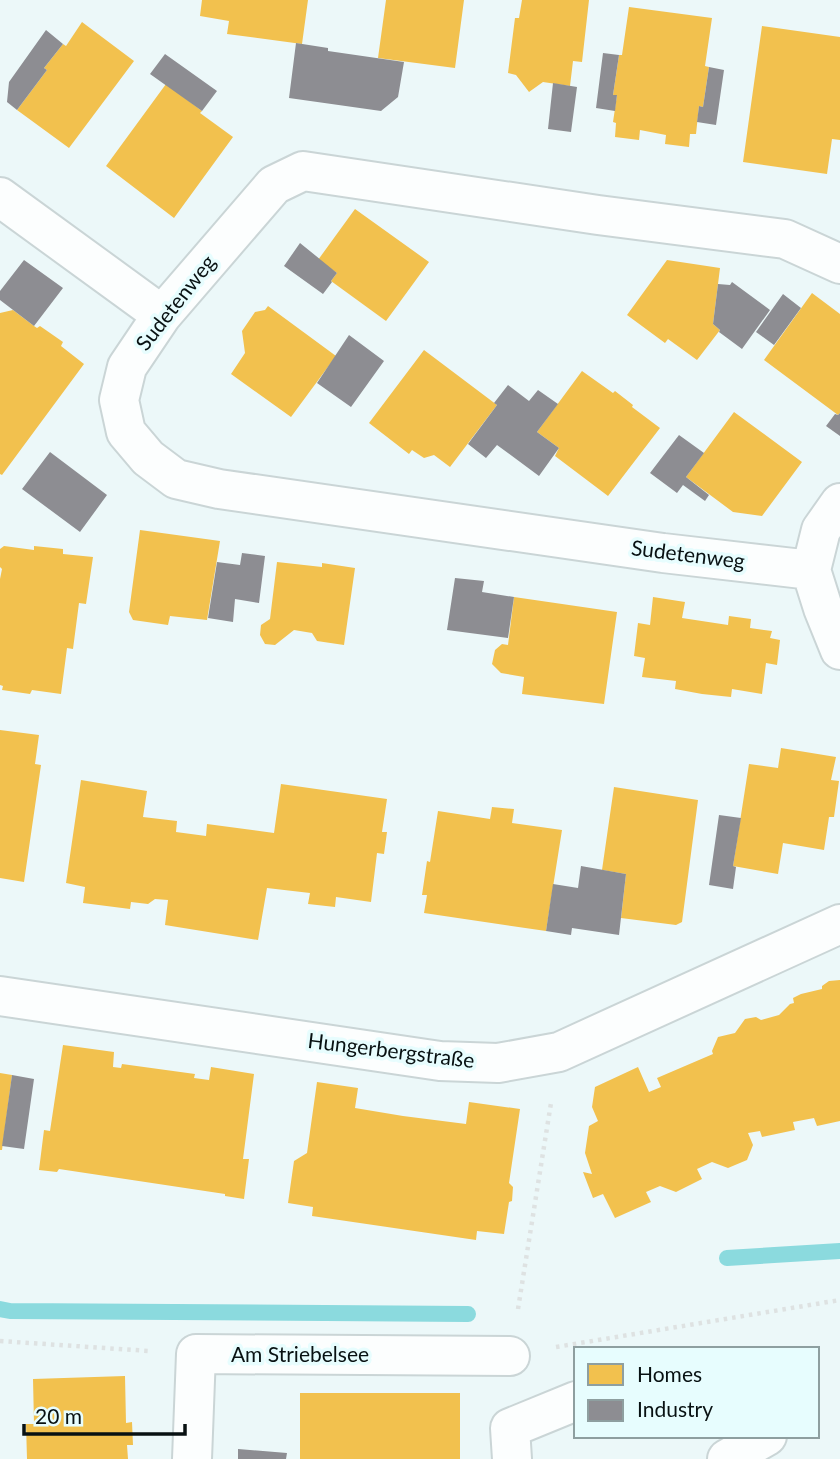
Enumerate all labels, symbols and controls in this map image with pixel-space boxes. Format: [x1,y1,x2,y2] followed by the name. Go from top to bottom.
[130,249,220,355] street label: Sudetenweg
[630,534,746,573] street label: Sudetenweg
[306,1027,476,1072] street label: Hungerbergstraße
[231,1341,369,1366] street label: Am Striebelsee
[574,1347,819,1438] legend
[637,1361,702,1386] text: Homes
[24,1392,186,1436] scale bar
[637,1396,713,1421] text: Industry
[35,1403,82,1428] text: 20 m

